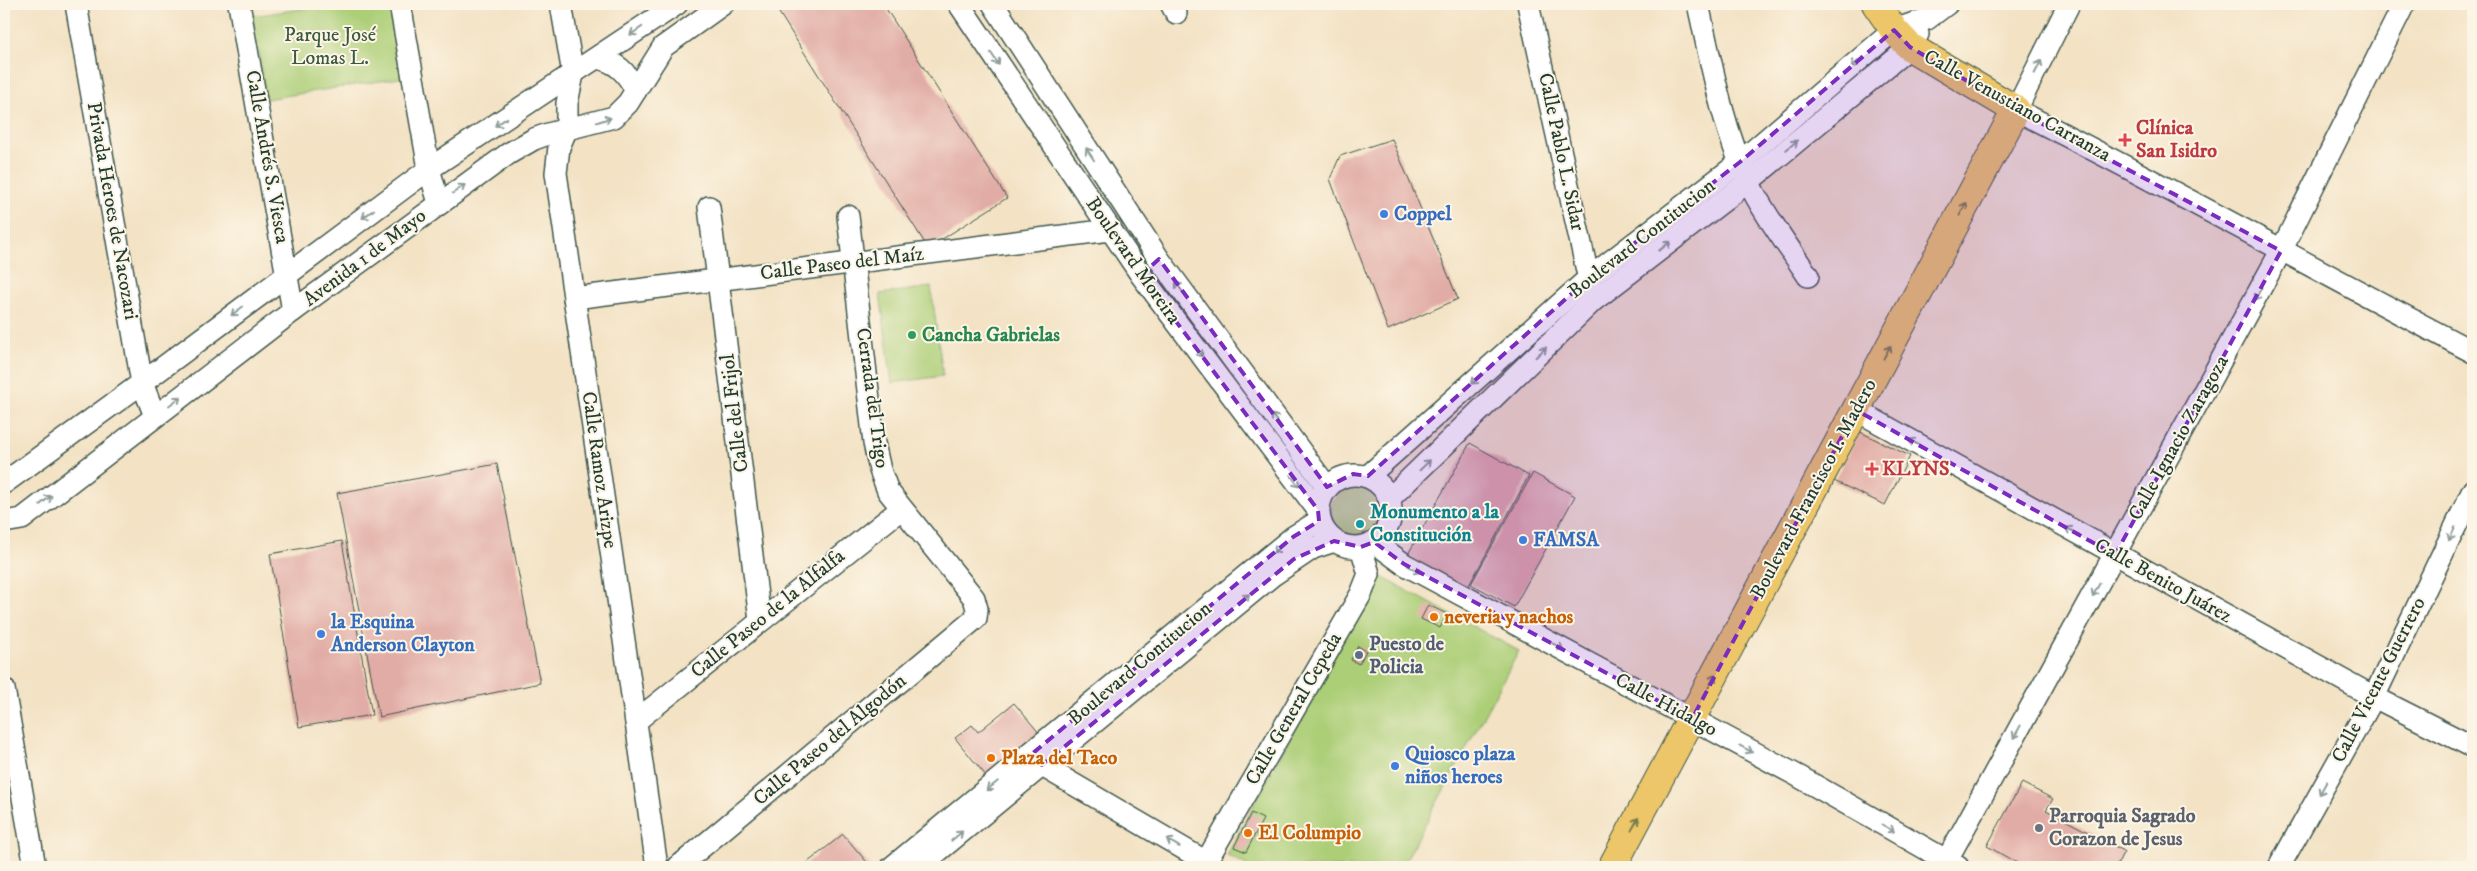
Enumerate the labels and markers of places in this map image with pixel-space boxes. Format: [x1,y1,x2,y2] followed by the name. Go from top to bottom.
[2136,116,2217,164] place label: Clínica San Isidro
[2118,133,2132,147] marker: Clínica San Isidro
[1394,202,1452,227] place label: Coppel
[1378,208,1390,220] marker: Coppel
[922,323,1060,348] place label: Cancha Gabrielas
[906,329,918,341] marker: Cancha Gabrielas
[1882,457,1950,482] place label: KLYNS
[1866,463,1878,475] marker: KLYNS
[1370,500,1500,548] place label: Monumento a la Constitución
[1354,518,1366,530] marker: Monumento a la Constitución
[1533,528,1600,553] place label: FAMSA
[1517,534,1529,546] marker: FAMSA
[1444,605,1574,630] place label: neveria y nachos
[330,610,475,658] place label: la Esquina Anderson Clayton
[1428,611,1440,623] marker: neveria y nachos
[315,628,327,640] marker: la Esquina Anderson Clayton
[1369,632,1445,680] place label: Puesto de Policia
[1353,649,1365,661] marker: Puesto de Policia
[1405,742,1516,790] place label: Quiosco plaza niños heroes
[1001,746,1118,771] place label: Plaza del Taco
[985,752,997,764] marker: Plaza del Taco
[1389,760,1401,772] marker: Quiosco plaza niños heroes
[2049,804,2196,852] place label: Parroquia Sagrado Corazon de Jesus
[1258,821,1361,846] place label: El Columpio
[2033,822,2045,834] marker: Parroquia Sagrado Corazon de Jesus
[1242,827,1254,839] marker: El Columpio

